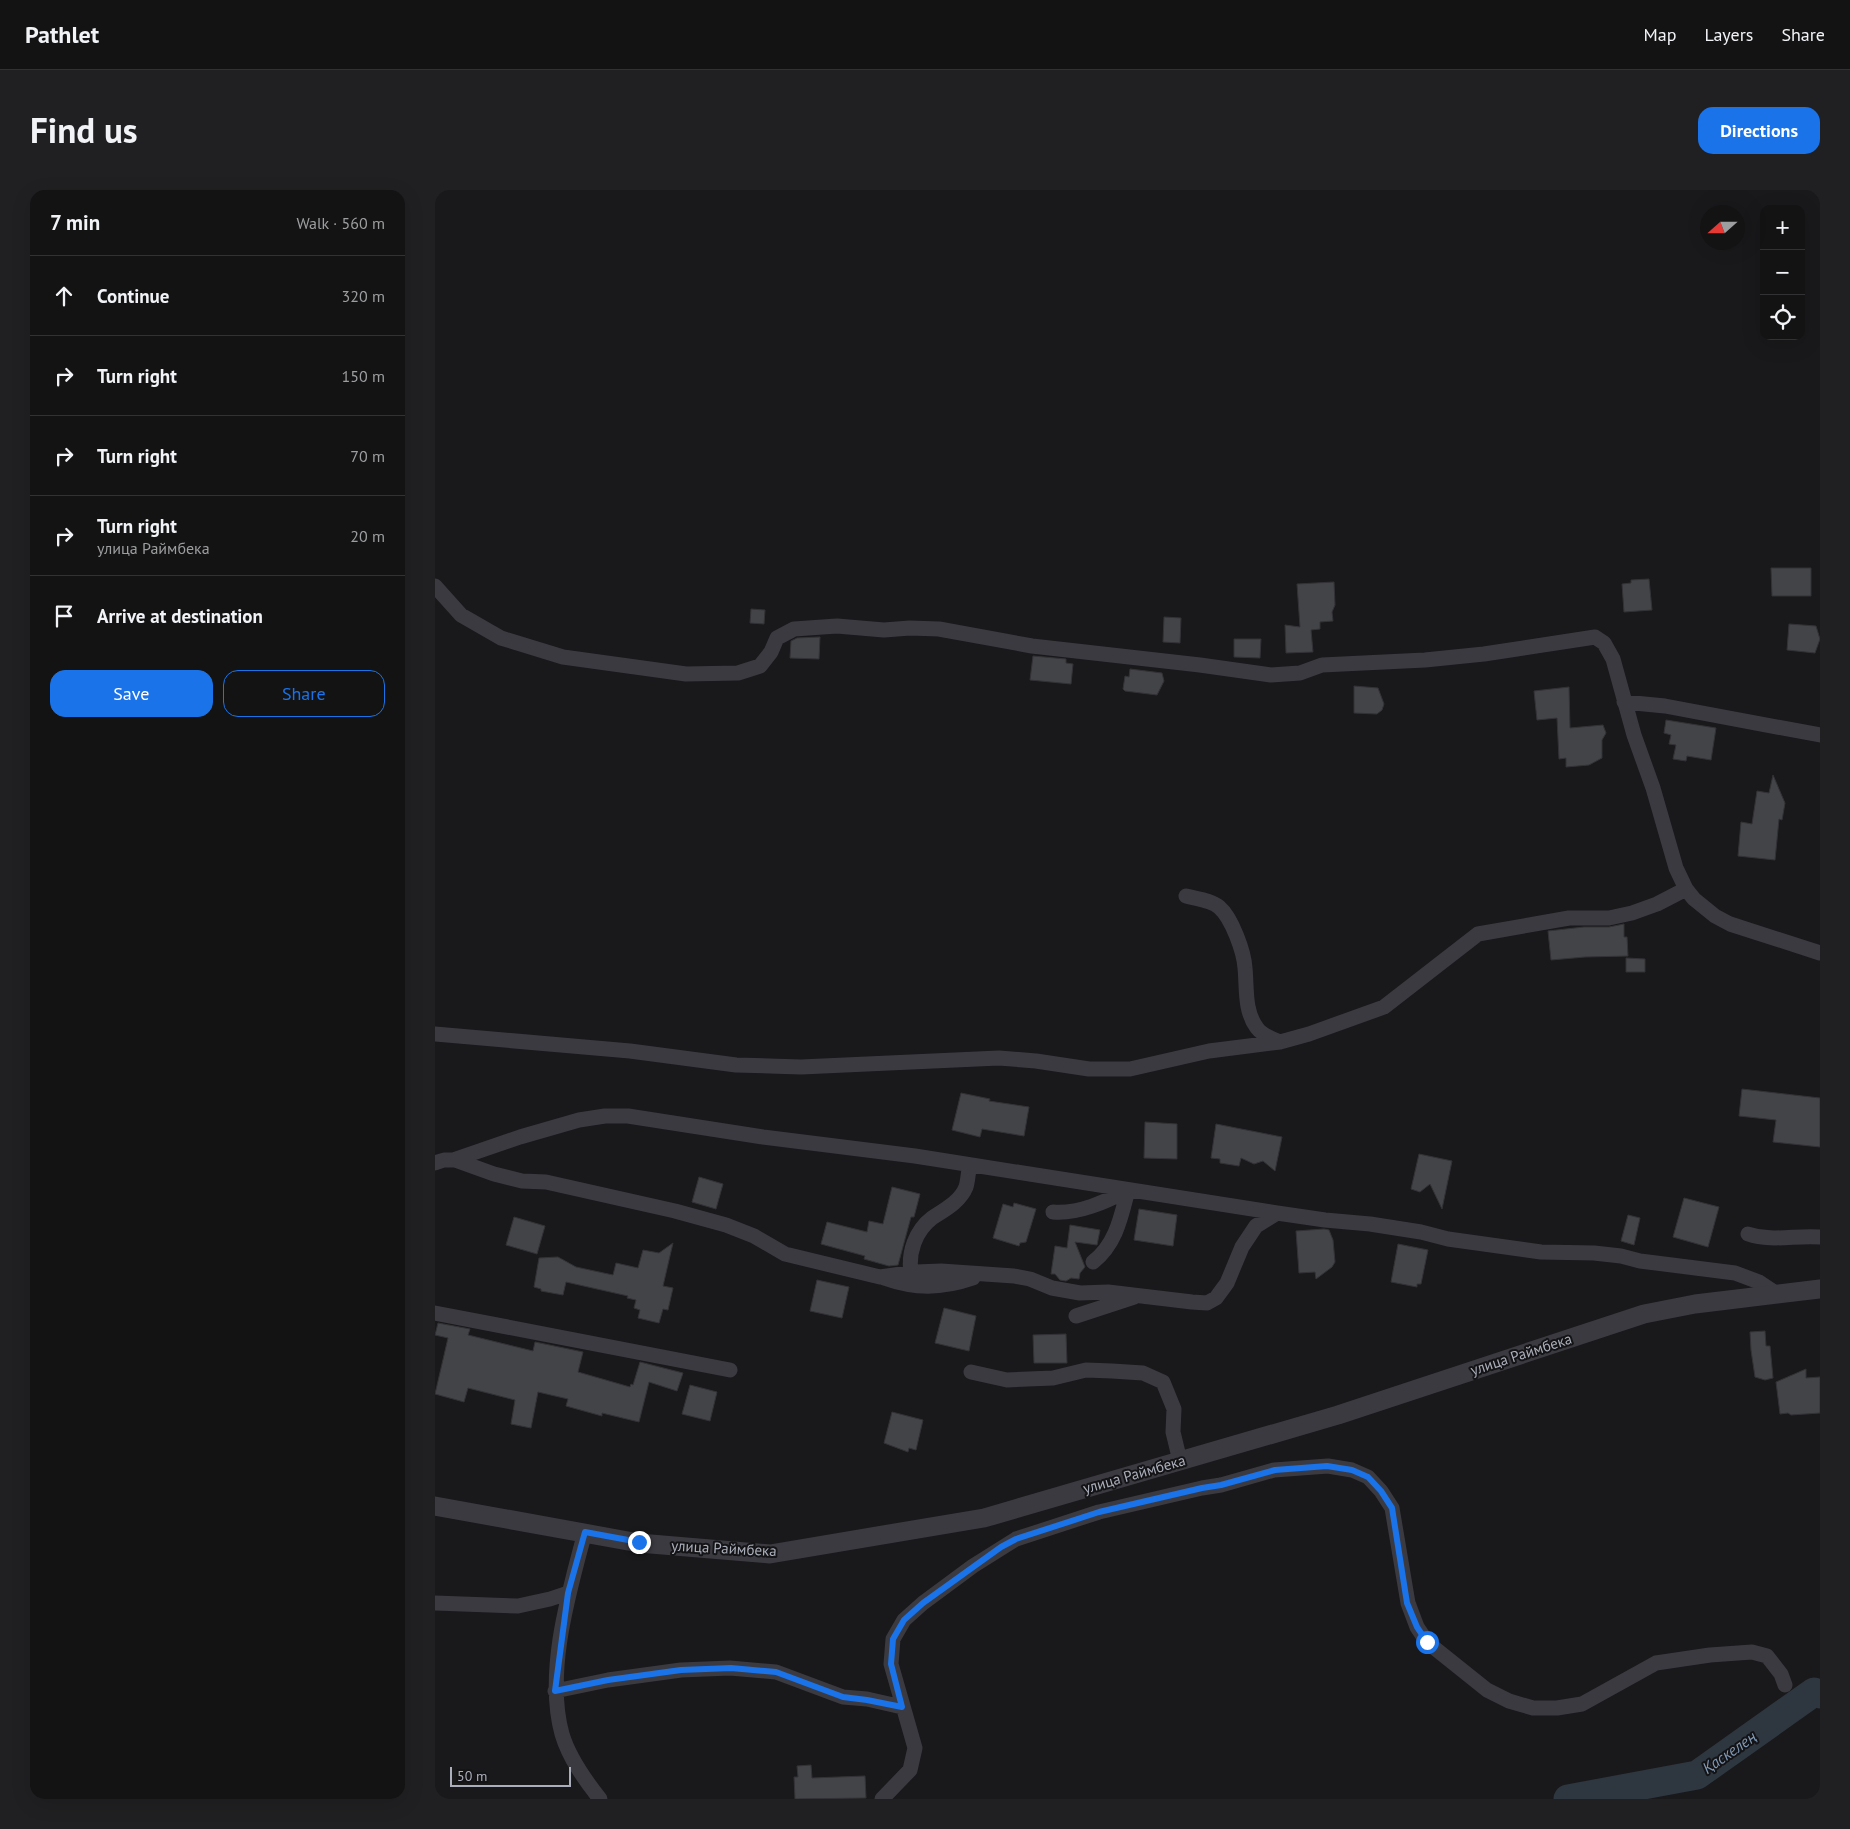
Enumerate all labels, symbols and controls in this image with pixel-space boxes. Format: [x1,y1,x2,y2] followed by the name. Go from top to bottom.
[25,19,99,50] text: Pathlet
[1644,23,1676,46] text: Map
[1704,23,1753,46] text: Layers
[1781,23,1825,46] text: Share
[30,107,138,153] text: Find us
[1698,107,1820,154] button: Directions
[1700,205,1745,250] north arrow
[1760,205,1805,340] map controls
[1760,205,1805,250] button: +
[50,209,100,236] text: 7 min
[296,213,385,233] text: Walk · 560 m
[1760,250,1805,295] button: −
[50,282,78,310] icon: ahead
[97,284,169,308] text: Continue
[342,286,385,306] text: 320 m
[1760,295,1805,340] button: locate
[50,362,78,390] icon: right
[97,364,177,388] text: Turn right
[342,366,385,386] text: 150 m
[50,442,78,470] icon: right
[97,444,177,468] text: Turn right
[350,446,385,466] text: 70 m
[97,514,177,538] text: Turn right
[50,522,78,550] icon: right
[350,526,385,546] text: 20 m
[97,538,210,558] text: улица Раймбека
[50,602,78,630] icon: arrive
[97,604,263,628] text: Arrive at destination
[50,670,213,717] button: Save
[223,670,385,717] button: Share
[1468,1329,1574,1379] street label: улица Раймбека
[1081,1450,1187,1498] street label: улица Раймбека
[628,1531,651,1554] route end
[671,1536,777,1560] street label: улица Раймбека
[1416,1631,1439,1654] route start
[1698,1726,1760,1778] water label: Қаскелең
[450,1764,571,1787] scale bar
[457,1767,487,1785] text: 50 m

